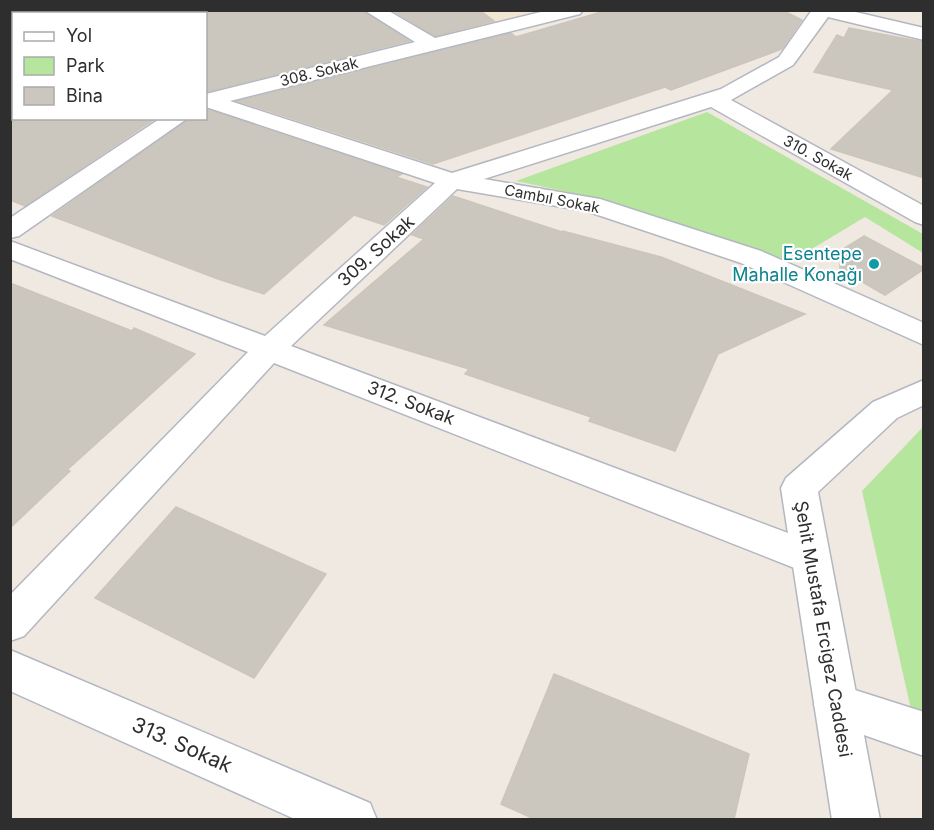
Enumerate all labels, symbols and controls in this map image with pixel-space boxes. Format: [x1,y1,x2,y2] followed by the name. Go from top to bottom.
[12,12,207,120] legend
[66,25,92,46] text: Yol
[278,52,361,90] street label: 308. Sokak
[66,55,105,76] text: Park
[66,85,103,106] text: Bina
[780,131,857,185] street label: 310. Sokak
[503,180,602,217] street label: Cambıl Sokak
[333,211,418,290] street label: 309. Sokak
[732,243,862,285] place label: Esentepe Mahalle Konağı
[867,257,881,271] marker: Esentepe Mahalle Konağı
[365,376,458,429] street label: 312. Sokak
[791,499,856,759] street label: Şehit Mustafa Ercigez Caddesi
[128,711,237,778] street label: 313. Sokak

